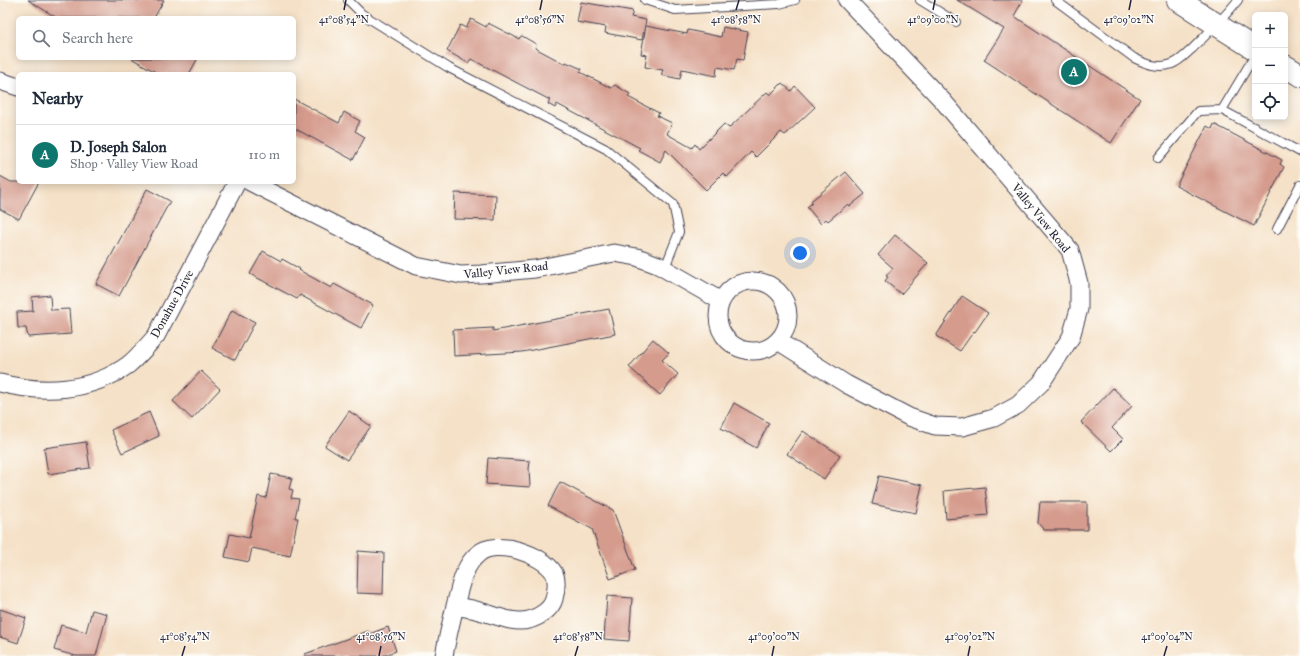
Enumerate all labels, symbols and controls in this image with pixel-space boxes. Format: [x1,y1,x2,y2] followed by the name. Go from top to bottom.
[1252,12,1288,120] map controls
[1252,12,1288,48] button: +
[319,14,369,26] text: 41°08'54"N
[515,14,565,26] text: 41°08'56"N
[711,14,761,26] text: 41°08'58"N
[907,14,959,26] text: 41°09'00"N
[1104,14,1155,26] text: 41°09'02"N
[16,16,296,60] search box
[30,27,52,49] icon: search
[62,29,133,47] text: Search here
[1252,48,1288,84] button: −
[1061,57,1087,87] pin: A
[1252,84,1288,120] button: locate
[32,88,83,109] text: Nearby
[70,138,167,156] text: D. Joseph Salon
[41,147,49,163] text: A
[248,147,280,163] text: 110 m
[70,156,198,172] text: Shop · Valley View Road
[1008,180,1073,255] street label: Valley View Road
[790,243,810,263] your location
[462,259,549,281] street label: Valley View Road
[148,268,196,340] street label: Donahue Drive
[160,631,210,643] text: 41°08'54"N
[356,631,406,643] text: 41°08'56"N
[553,631,603,643] text: 41°08'58"N
[748,631,800,643] text: 41°09'00"N
[945,631,996,643] text: 41°09'02"N
[1141,631,1193,643] text: 41°09'04"N

